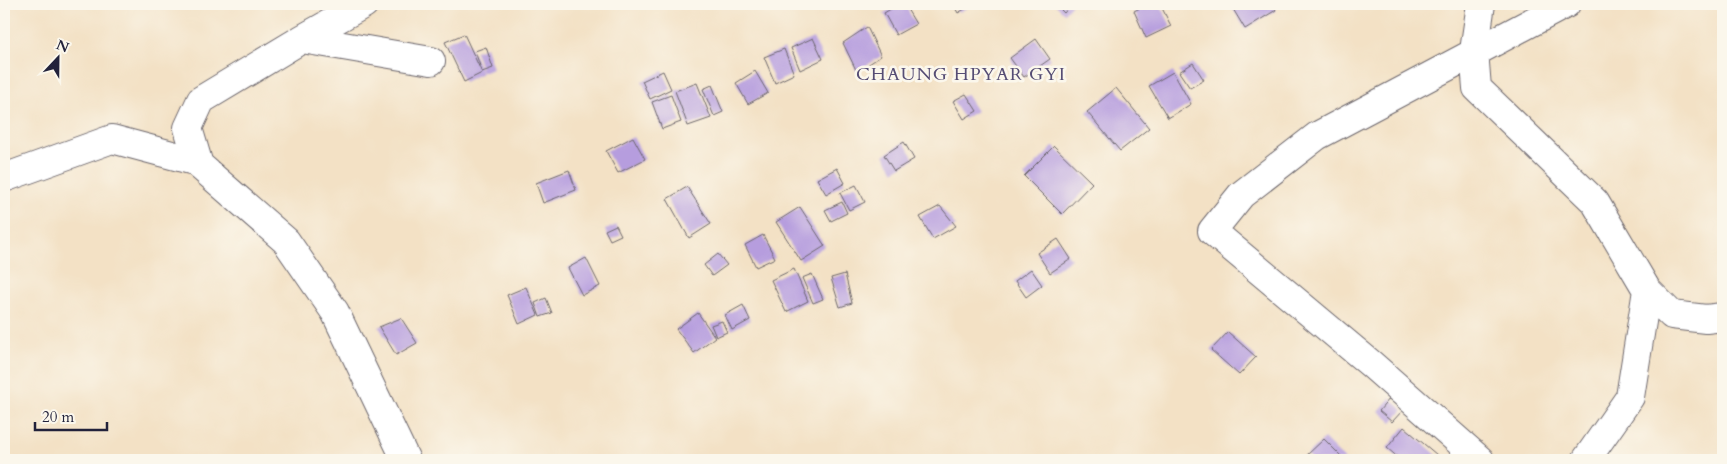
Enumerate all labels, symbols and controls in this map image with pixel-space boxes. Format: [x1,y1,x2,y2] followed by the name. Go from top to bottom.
[32,32,82,82] north arrow
[53,35,72,57] text: N
[856,62,1066,87] district label: CHAUNG HPYAR GYI
[35,399,108,431] scale bar
[42,407,74,427] text: 20 m

